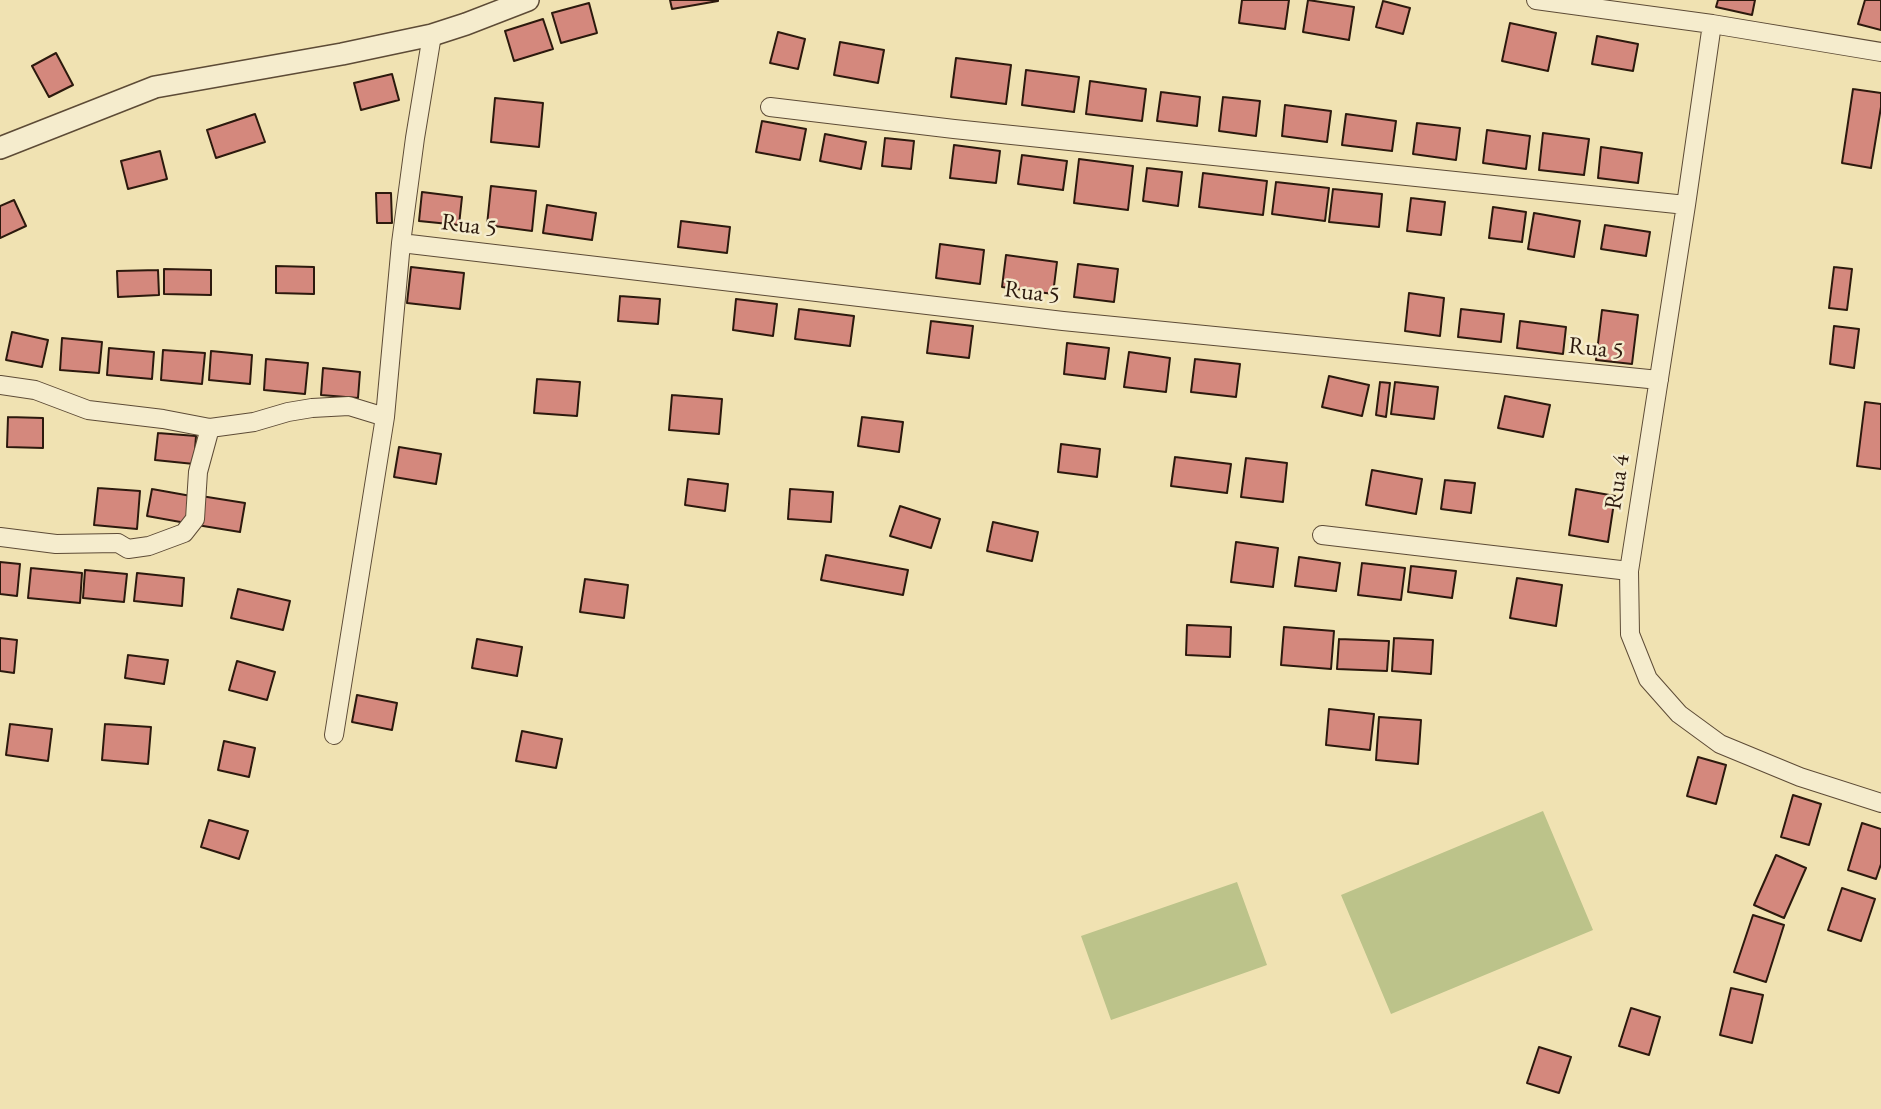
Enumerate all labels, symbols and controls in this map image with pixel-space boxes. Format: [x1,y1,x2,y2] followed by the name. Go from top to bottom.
[440,208,498,244] street label: Rua 5
[1003,275,1061,311] street label: Rua 5
[1567,332,1625,366] street label: Rua 5
[1599,452,1637,512] street label: Rua 4

